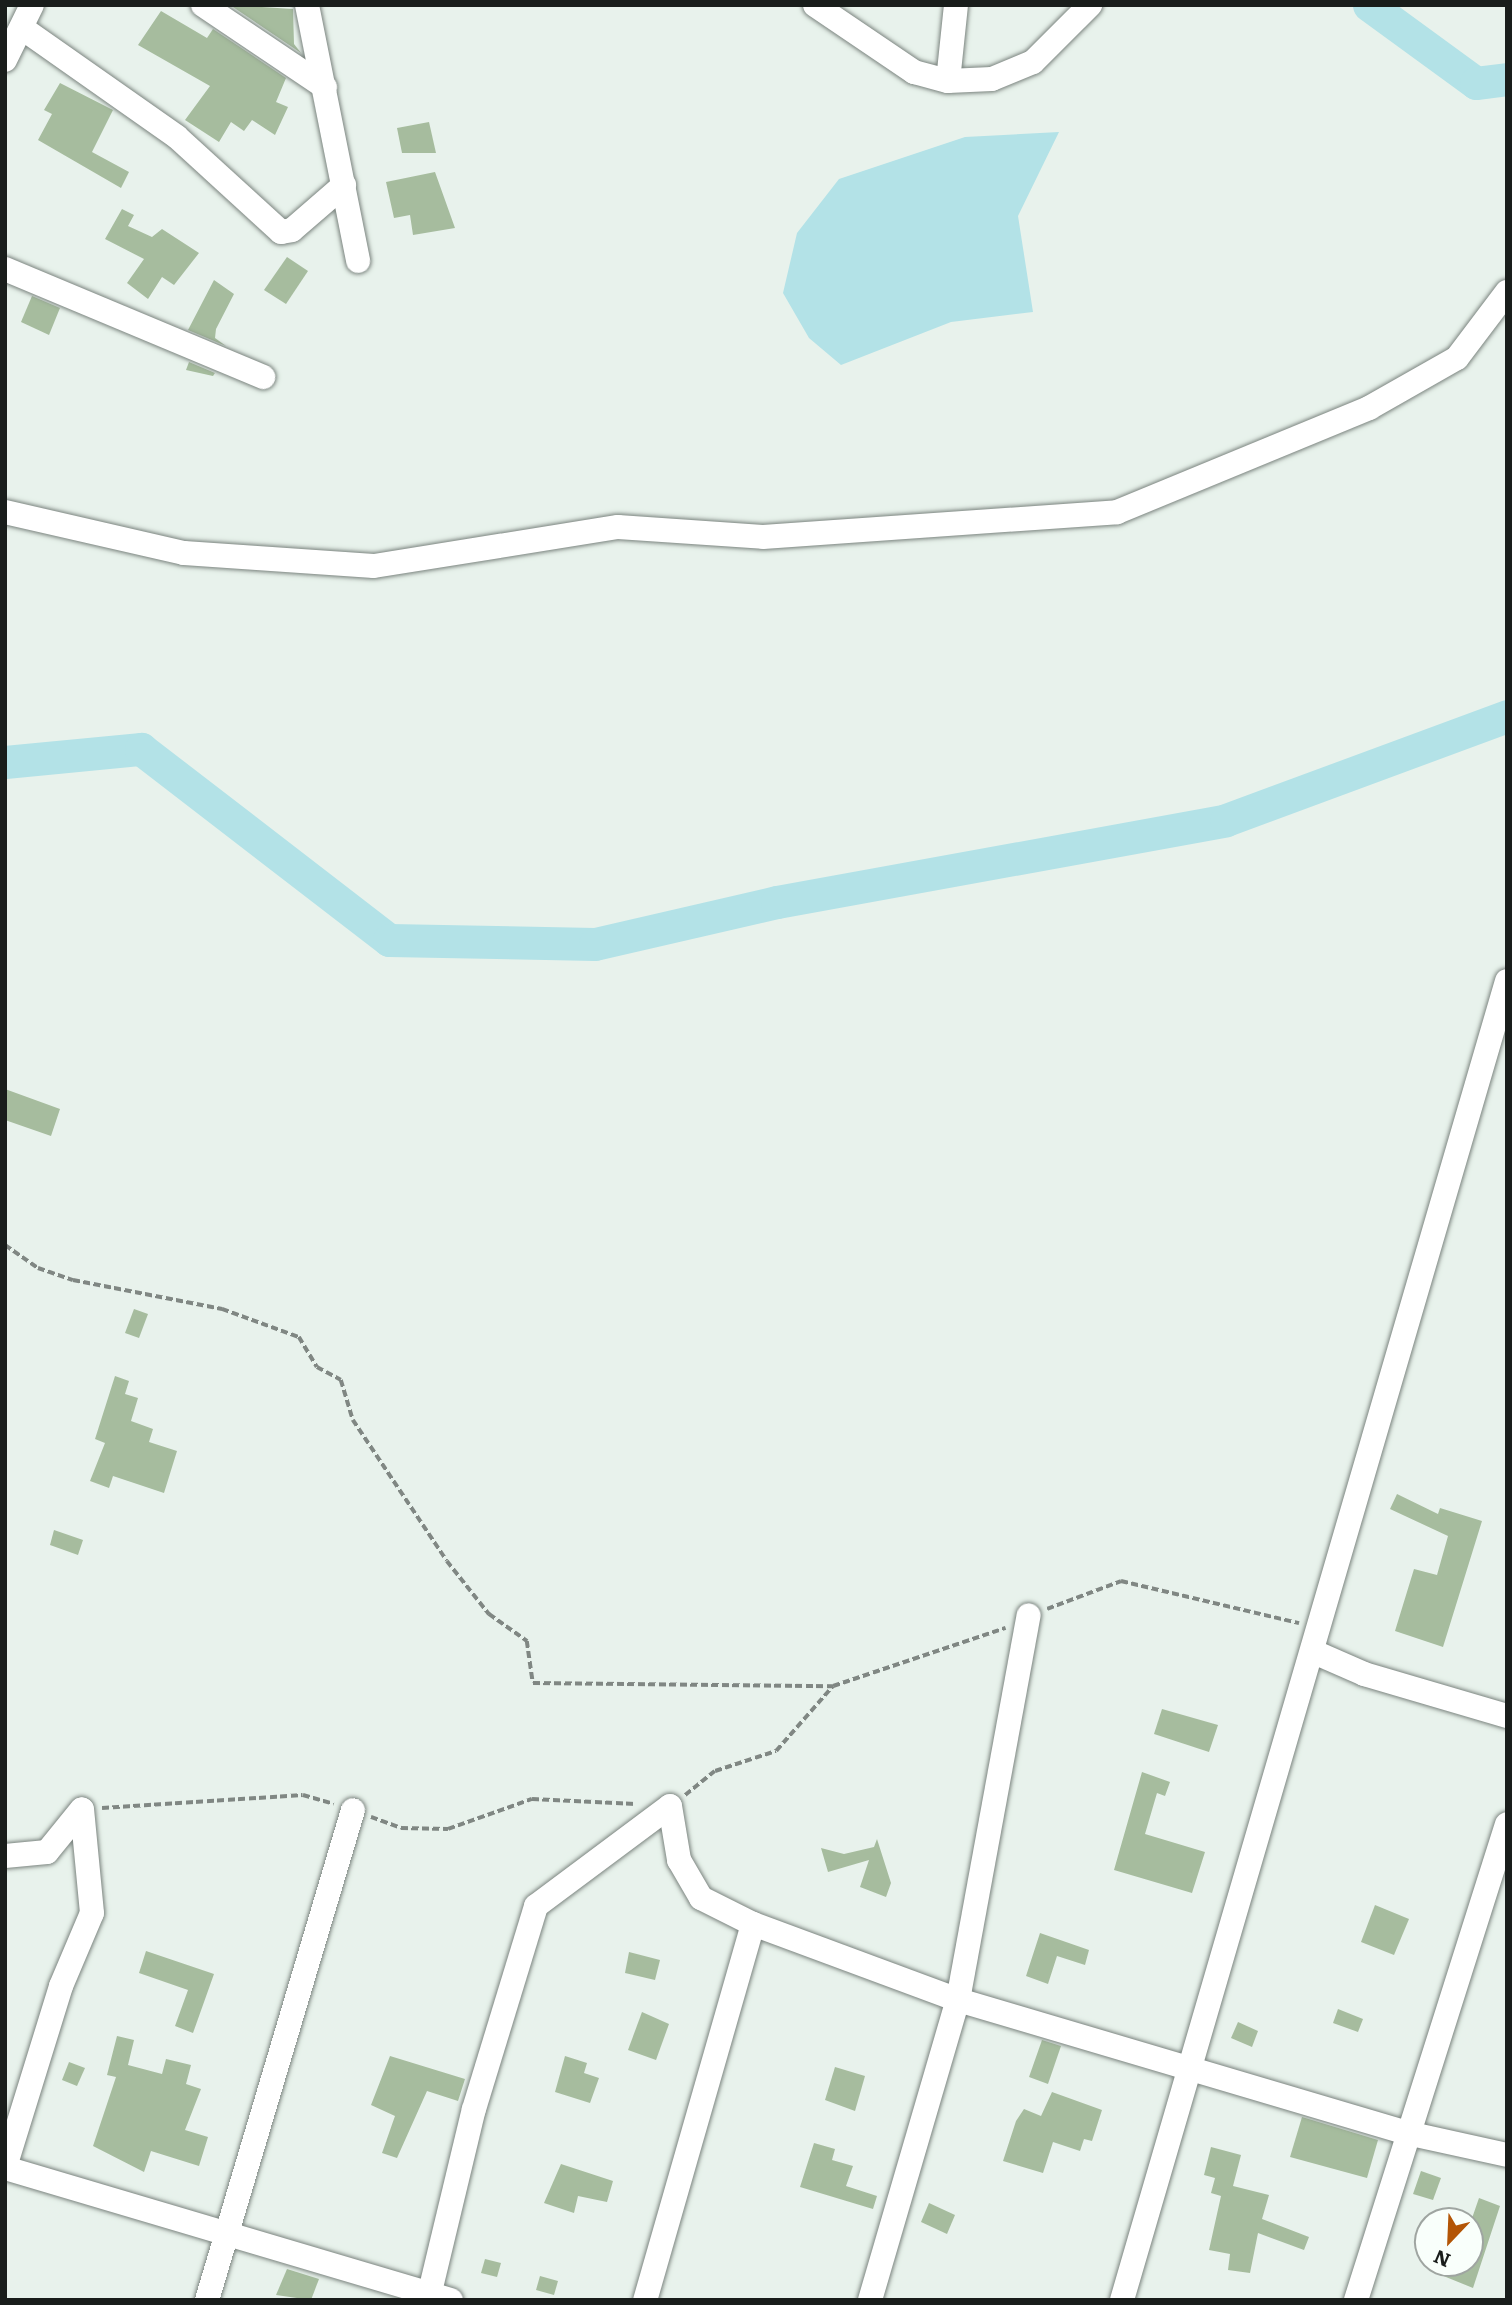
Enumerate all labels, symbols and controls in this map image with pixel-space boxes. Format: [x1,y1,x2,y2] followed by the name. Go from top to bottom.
[1414,2207,1484,2277] north arrow
[1429,2243,1454,2275] text: N

